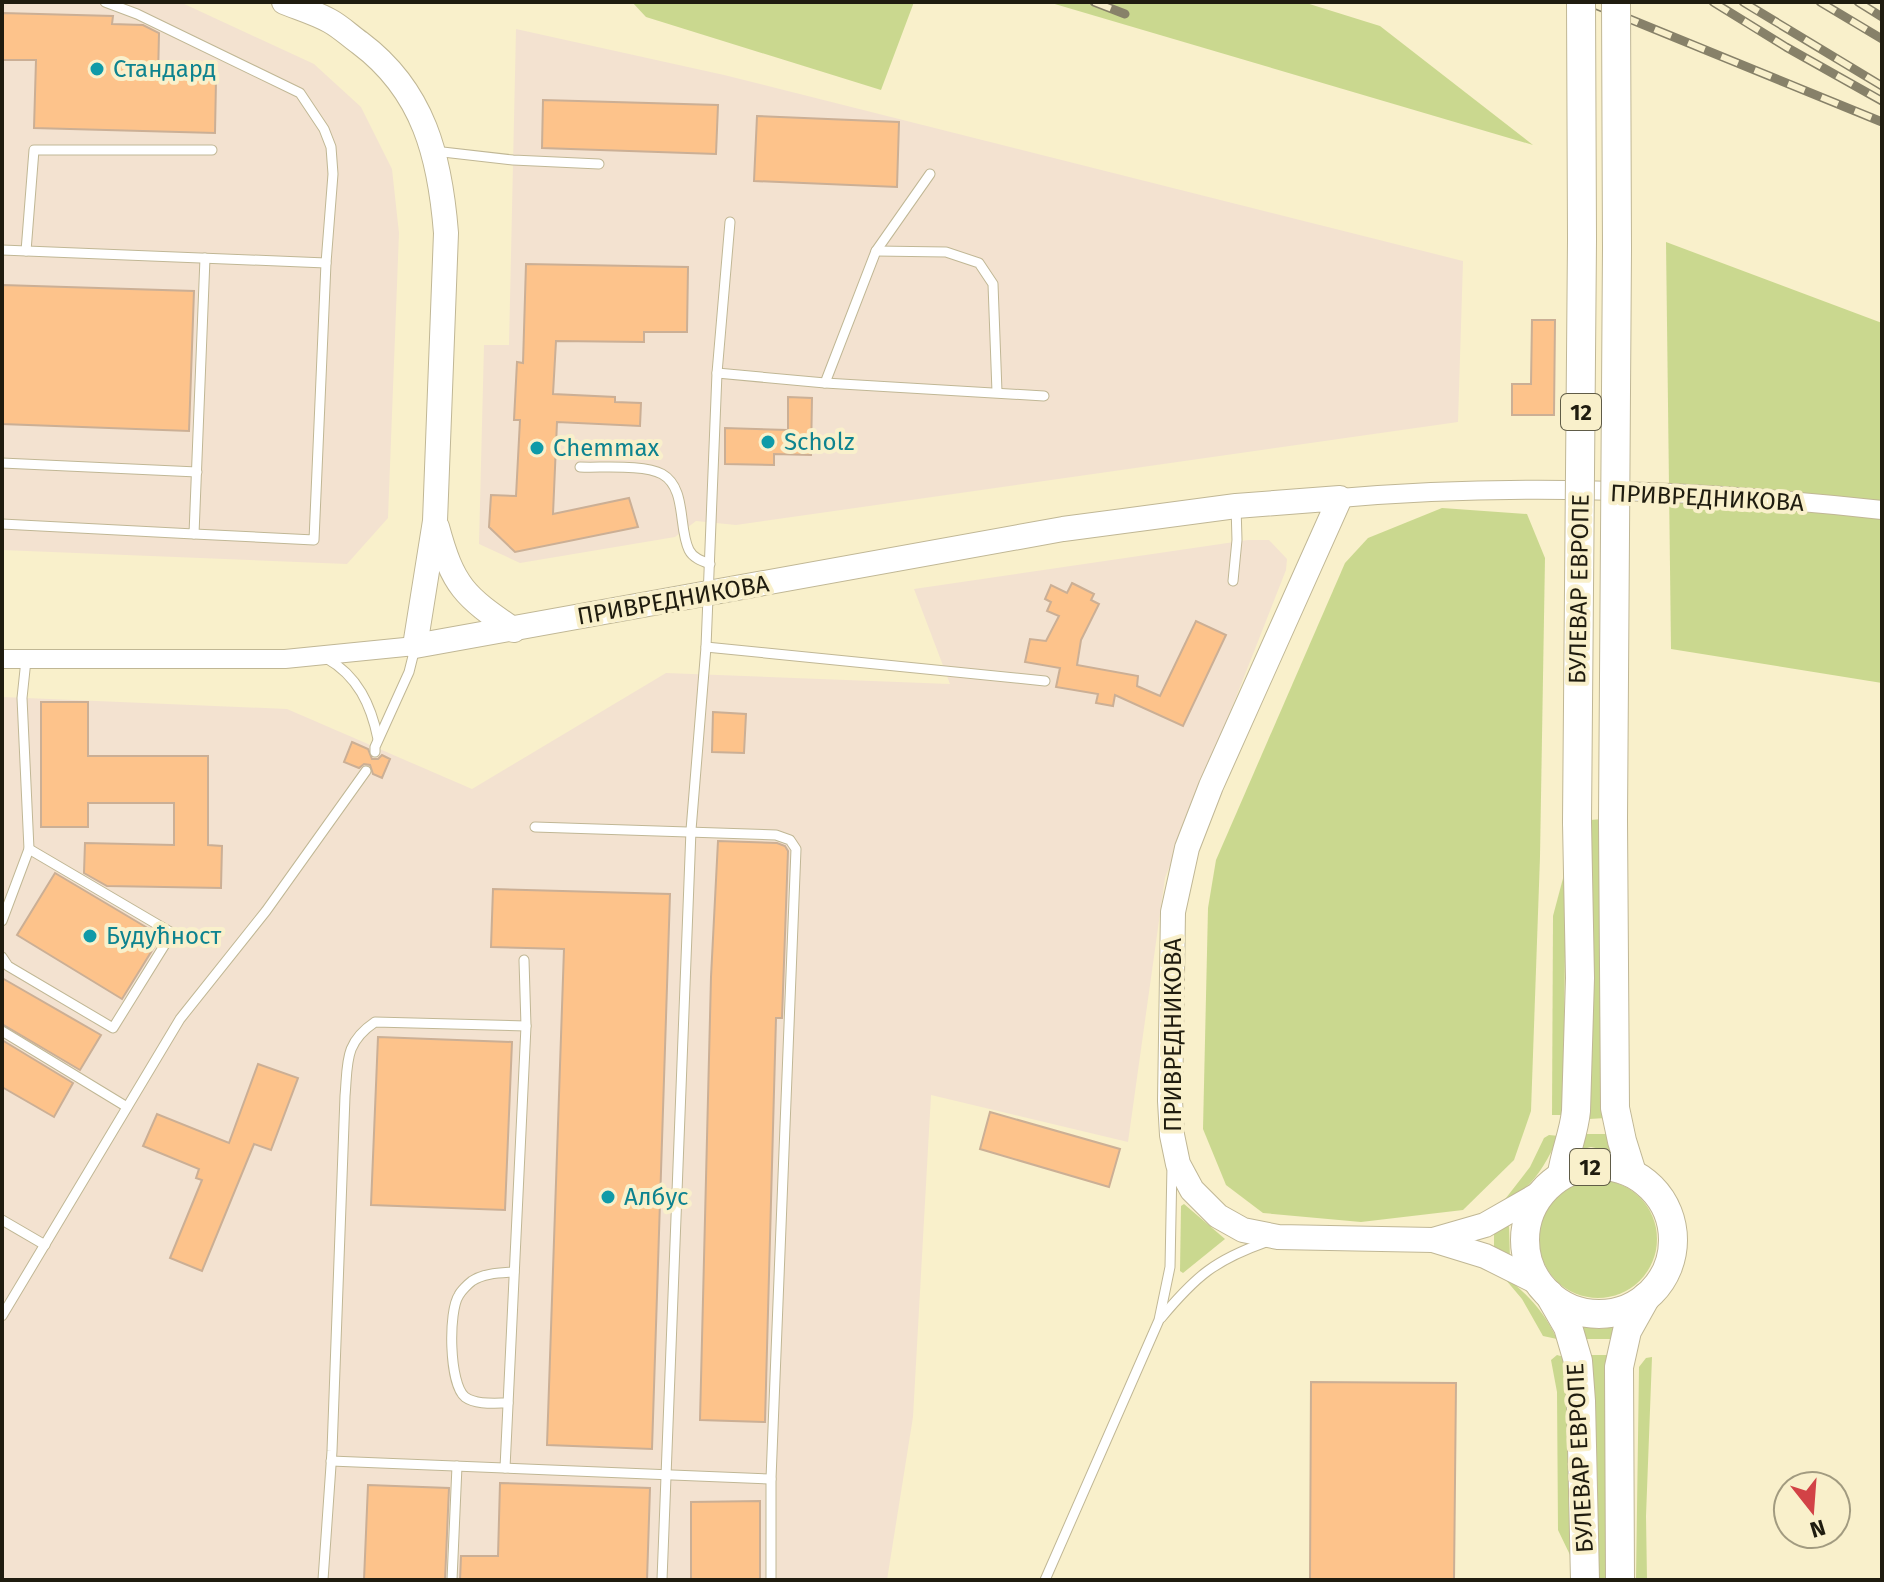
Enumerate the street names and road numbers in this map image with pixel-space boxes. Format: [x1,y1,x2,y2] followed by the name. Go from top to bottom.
[1561,394,1601,430] road number: 12
[1609,479,1805,517] street label: ПРИВРЕДНИКОВА
[1563,494,1595,684] street label: БУЛЕВАР ЕВРОПЕ
[575,569,771,631] street label: ПРИВРЕДНИКОВА
[1159,938,1187,1132] street label: ПРИВРЕДНИКОВА
[1570,1149,1610,1185] road number: 12
[1561,1362,1599,1554] street label: БУЛЕВАР ЕВРОПЕ

